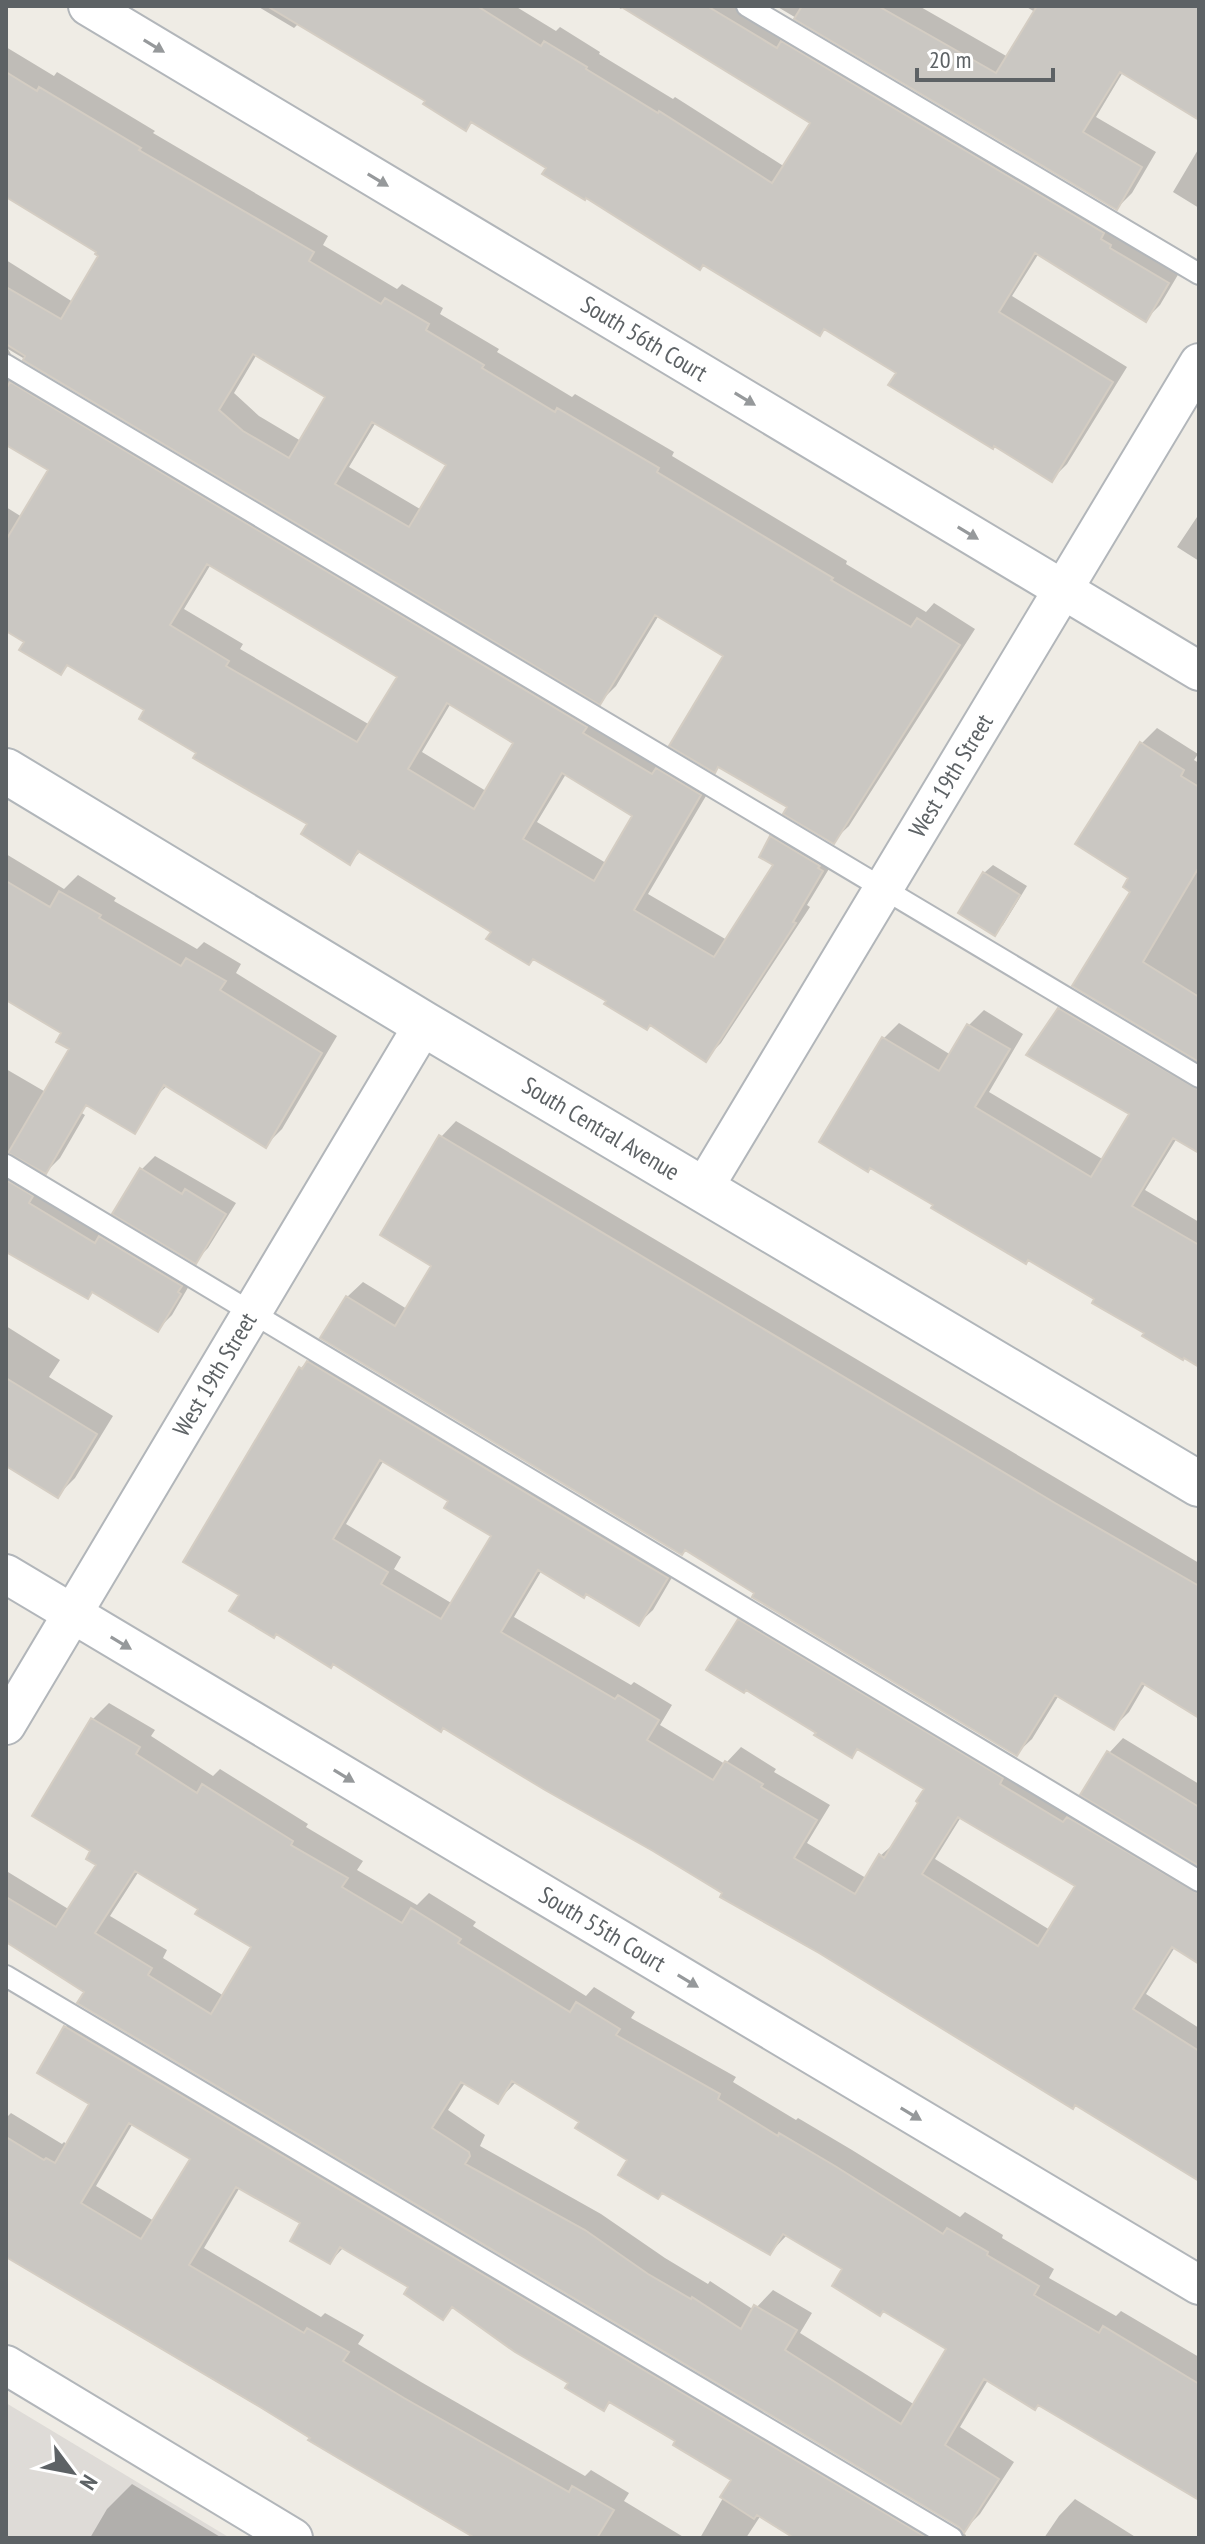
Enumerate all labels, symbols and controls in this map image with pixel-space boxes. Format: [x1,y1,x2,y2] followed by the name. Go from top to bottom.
[917,32,1053,82] scale bar
[143,39,165,53] one-way arrow
[929,44,971,75] text: 20 m
[367,172,389,186] one-way arrow
[575,289,714,388] street label: South 56th Court
[734,392,756,406] one-way arrow
[957,526,979,540] one-way arrow
[902,708,1000,843] street label: West 19th Street
[517,1070,685,1187] street label: South Central Avenue
[166,1307,264,1442] street label: West 19th Street
[110,1636,132,1650] one-way arrow
[333,1769,355,1783] one-way arrow
[533,1879,672,1979] street label: South 55th Court
[677,1974,699,1988] one-way arrow
[900,2107,922,2121] one-way arrow
[32,2432,112,2512] north arrow
[74,2470,104,2495] text: N

